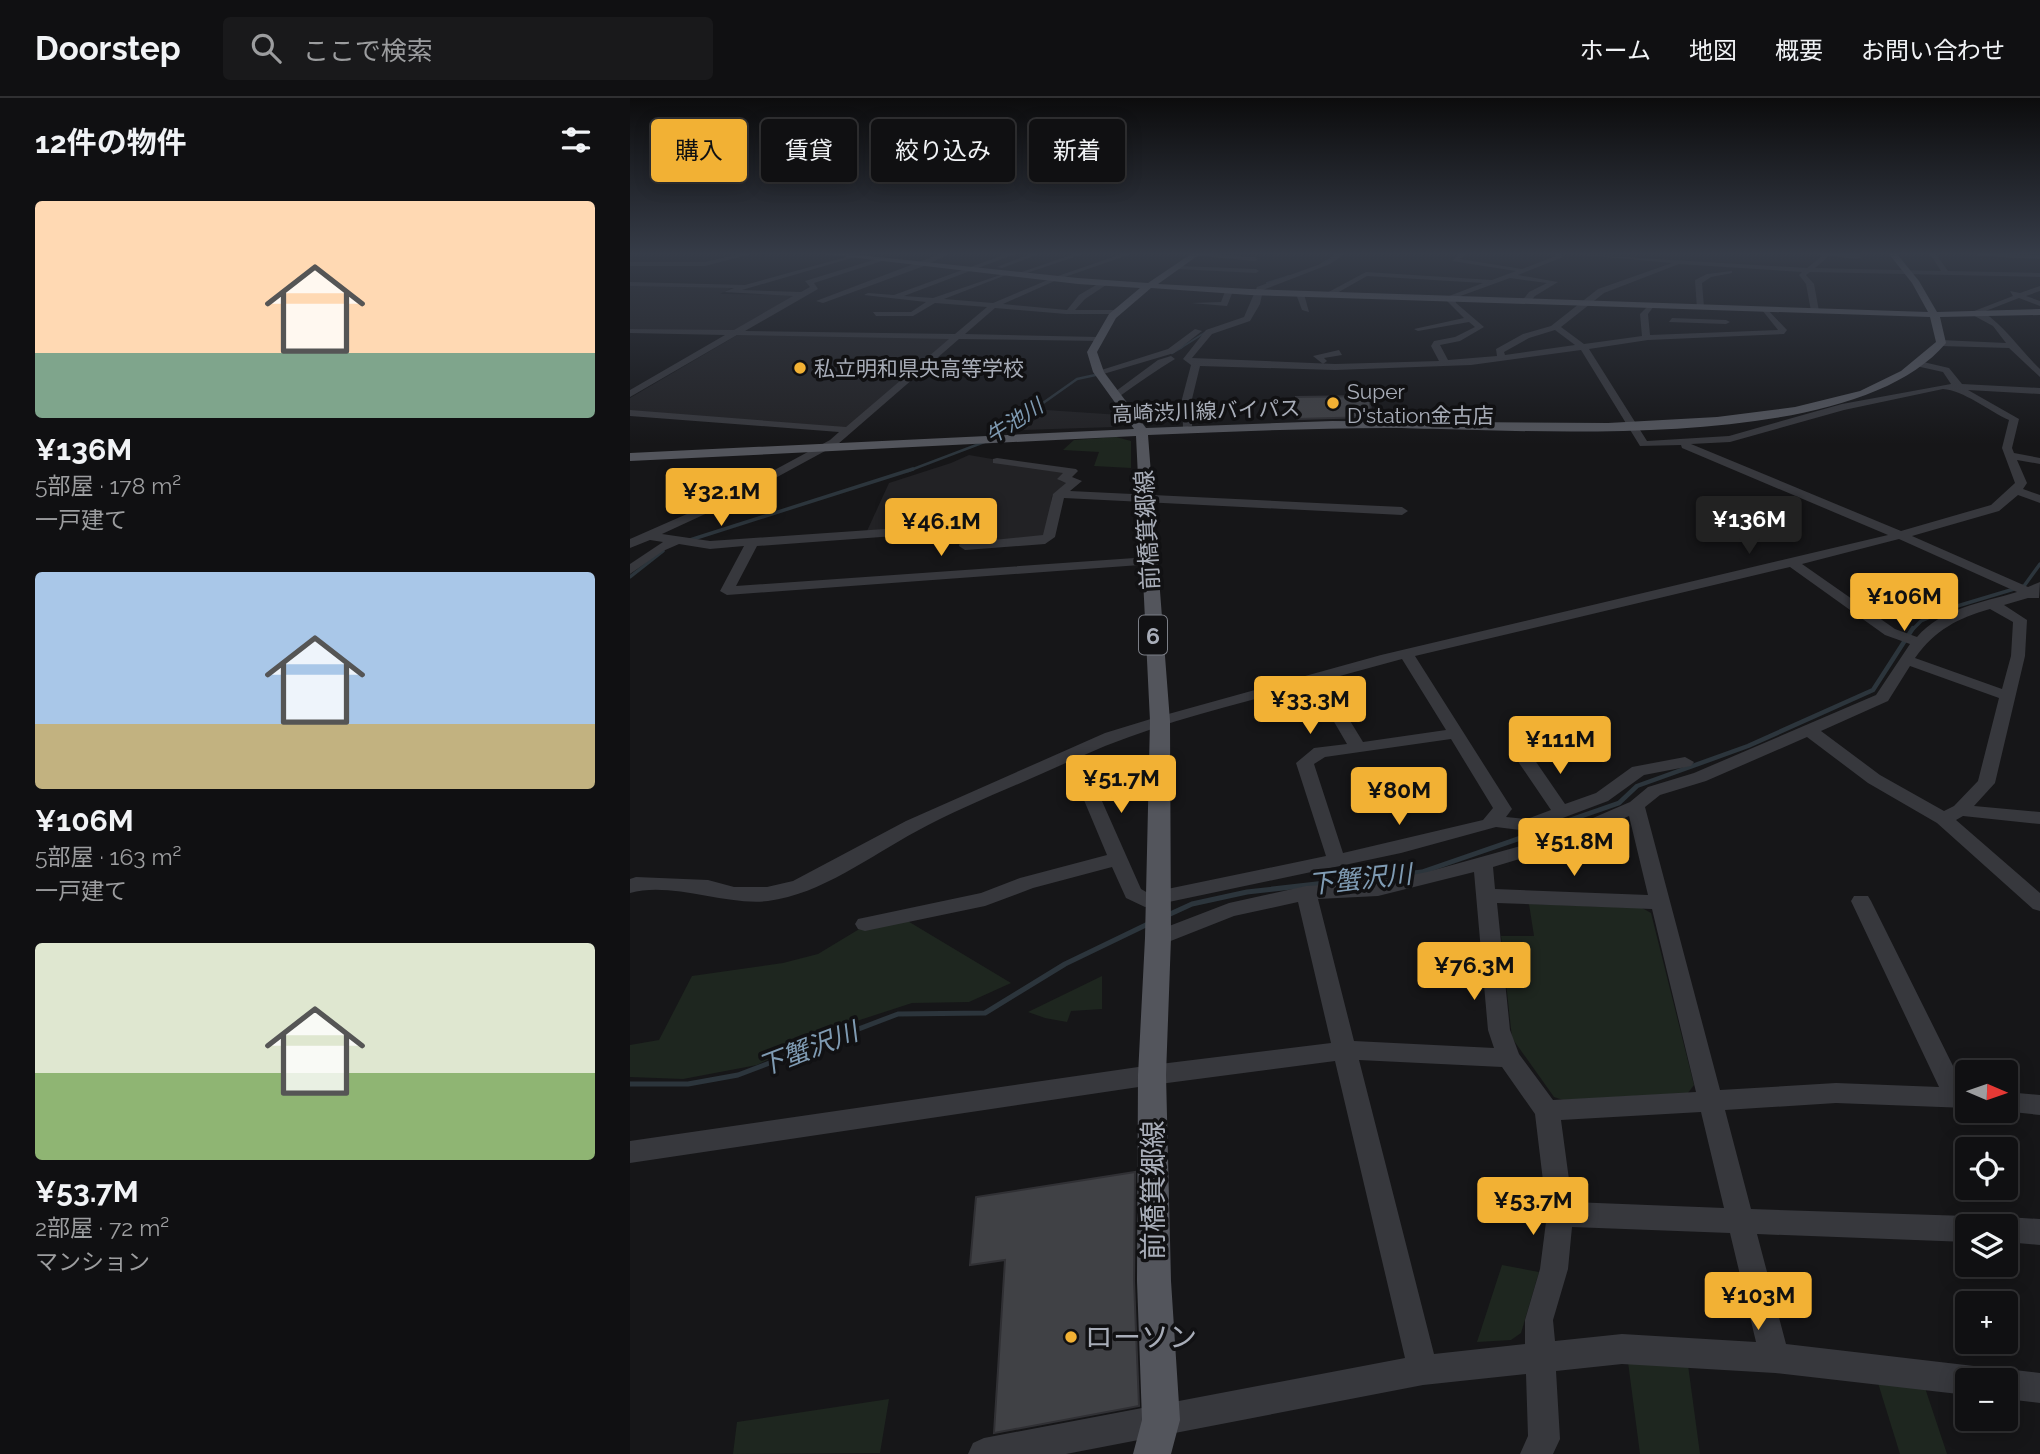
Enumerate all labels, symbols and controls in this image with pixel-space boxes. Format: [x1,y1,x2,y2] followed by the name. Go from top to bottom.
[223,17,713,80] search box
[35,29,181,68] text: Doorstep
[247,29,285,67] icon: search
[303,36,433,66] text: ここで検索
[1580,36,1651,65] text: ホーム
[1689,36,1737,65] text: 地図
[1775,36,1823,65] text: 概要
[1861,36,2005,65] text: お問い合わせ
[651,119,747,182] chip: 購入
[761,119,857,182] chip: 賃貸
[871,119,1015,182] chip: 絞り込み
[1029,119,1125,182] chip: 新着
[557,121,595,159] icon: filters
[35,125,187,160] text: 12件の物件
[252,246,378,372] icon: home
[814,356,1024,381] place label: 私立明和県央高等学校
[792,360,808,376] marker: 私立明和県央高等学校
[1347,379,1494,428] place label: Super D'station金古店
[981,392,1049,449] water label: 牛池川
[1111,395,1301,427] street label: 高崎渋川線バイパス
[1325,395,1341,411] marker: Super D'station金古店
[35,432,132,467] text: ¥136M
[664,468,778,528] pin: ¥32.1M
[1129,469,1165,591] street label: 前橋箕郷線
[35,472,181,499] text: 5部屋 · 178 m²
[682,477,760,504] text: ¥32.1M
[1700,496,1798,556] pin: ¥136M
[884,498,998,558] pin: ¥46.1M
[1712,505,1786,532] text: ¥136M
[35,506,127,533] text: 一戸建て
[901,507,981,534] text: ¥46.1M
[1855,574,1953,633] pin: ¥106M
[1866,582,1942,609] text: ¥106M
[1139,615,1167,654] road number: 6
[252,617,378,743] icon: home
[1253,676,1367,736] pin: ¥33.3M
[1270,685,1350,712] text: ¥33.3M
[1511,716,1609,776] pin: ¥111M
[1525,725,1595,752] text: ¥111M
[1064,756,1178,815] pin: ¥51.7M
[1082,764,1160,791] text: ¥51.7M
[1358,768,1440,827] pin: ¥80M
[1367,776,1431,803] text: ¥80M
[35,803,134,838] text: ¥106M
[1517,818,1631,878] pin: ¥51.8M
[1534,827,1614,854] text: ¥51.8M
[35,843,182,870] text: 5部屋 · 163 m²
[1307,858,1416,899] water label: 下蟹沢川
[35,877,127,904] text: 一戸建て
[1417,942,1531,1002] pin: ¥76.3M
[1433,951,1515,978] text: ¥76.3M
[252,988,378,1114] icon: home
[754,1015,865,1082] water label: 下蟹沢川
[1955,1060,2018,1124] north arrow
[1955,1060,2018,1431] map controls
[1137,1120,1170,1260] street label: 前橋箕郷線
[1955,1137,2018,1200] button: locate
[35,1174,139,1209] text: ¥53.7M
[1476,1178,1590,1237] pin: ¥53.7M
[1493,1186,1573,1213] text: ¥53.7M
[35,1214,169,1241] text: 2部屋 · 72 m²
[1955,1214,2018,1277] button: layers
[35,1248,150,1275] text: マンション
[1709,1272,1807,1332] pin: ¥103M
[1721,1281,1795,1308] text: ¥103M
[1955,1291,2018,1354] button: +
[1085,1321,1197,1354] place label: ローソン
[1063,1329,1079,1345] marker: ローソン
[1955,1368,2018,1431] button: −

